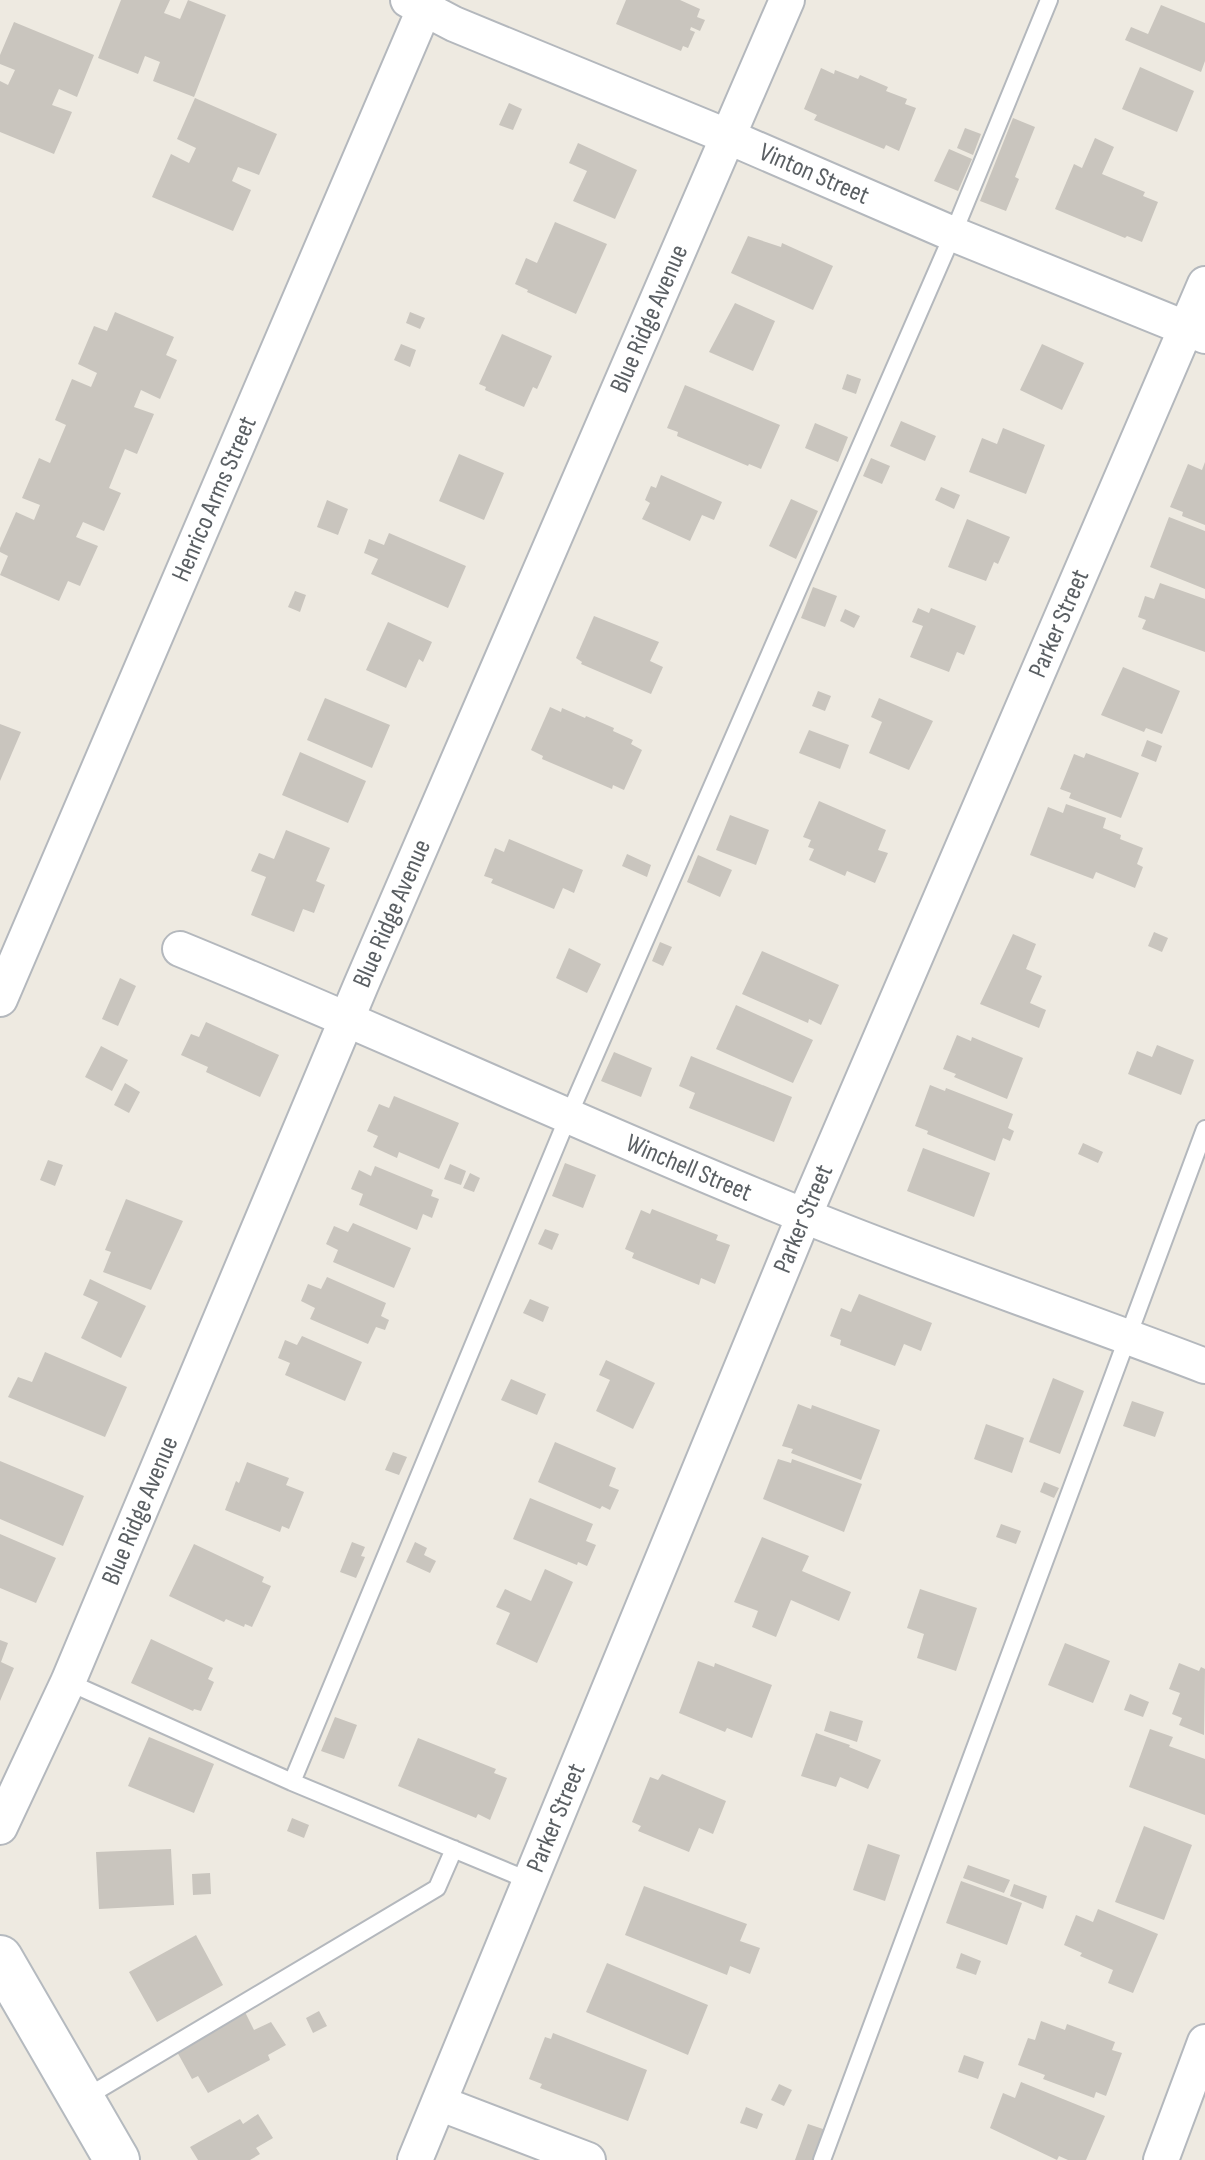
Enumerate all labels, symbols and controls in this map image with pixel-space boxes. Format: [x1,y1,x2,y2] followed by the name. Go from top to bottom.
[755,136,874,211] street label: Vinton Street
[603,240,695,398] street label: Blue Ridge Avenue
[165,412,263,586] street label: Henrico Arms Street
[1022,565,1096,682] street label: Parker Street
[346,835,437,992] street label: Blue Ridge Avenue
[621,1128,756,1208] street label: Winchell Street
[767,1160,840,1278] street label: Parker Street
[95,1432,185,1590] street label: Blue Ridge Avenue
[520,1759,592,1877] street label: Parker Street

